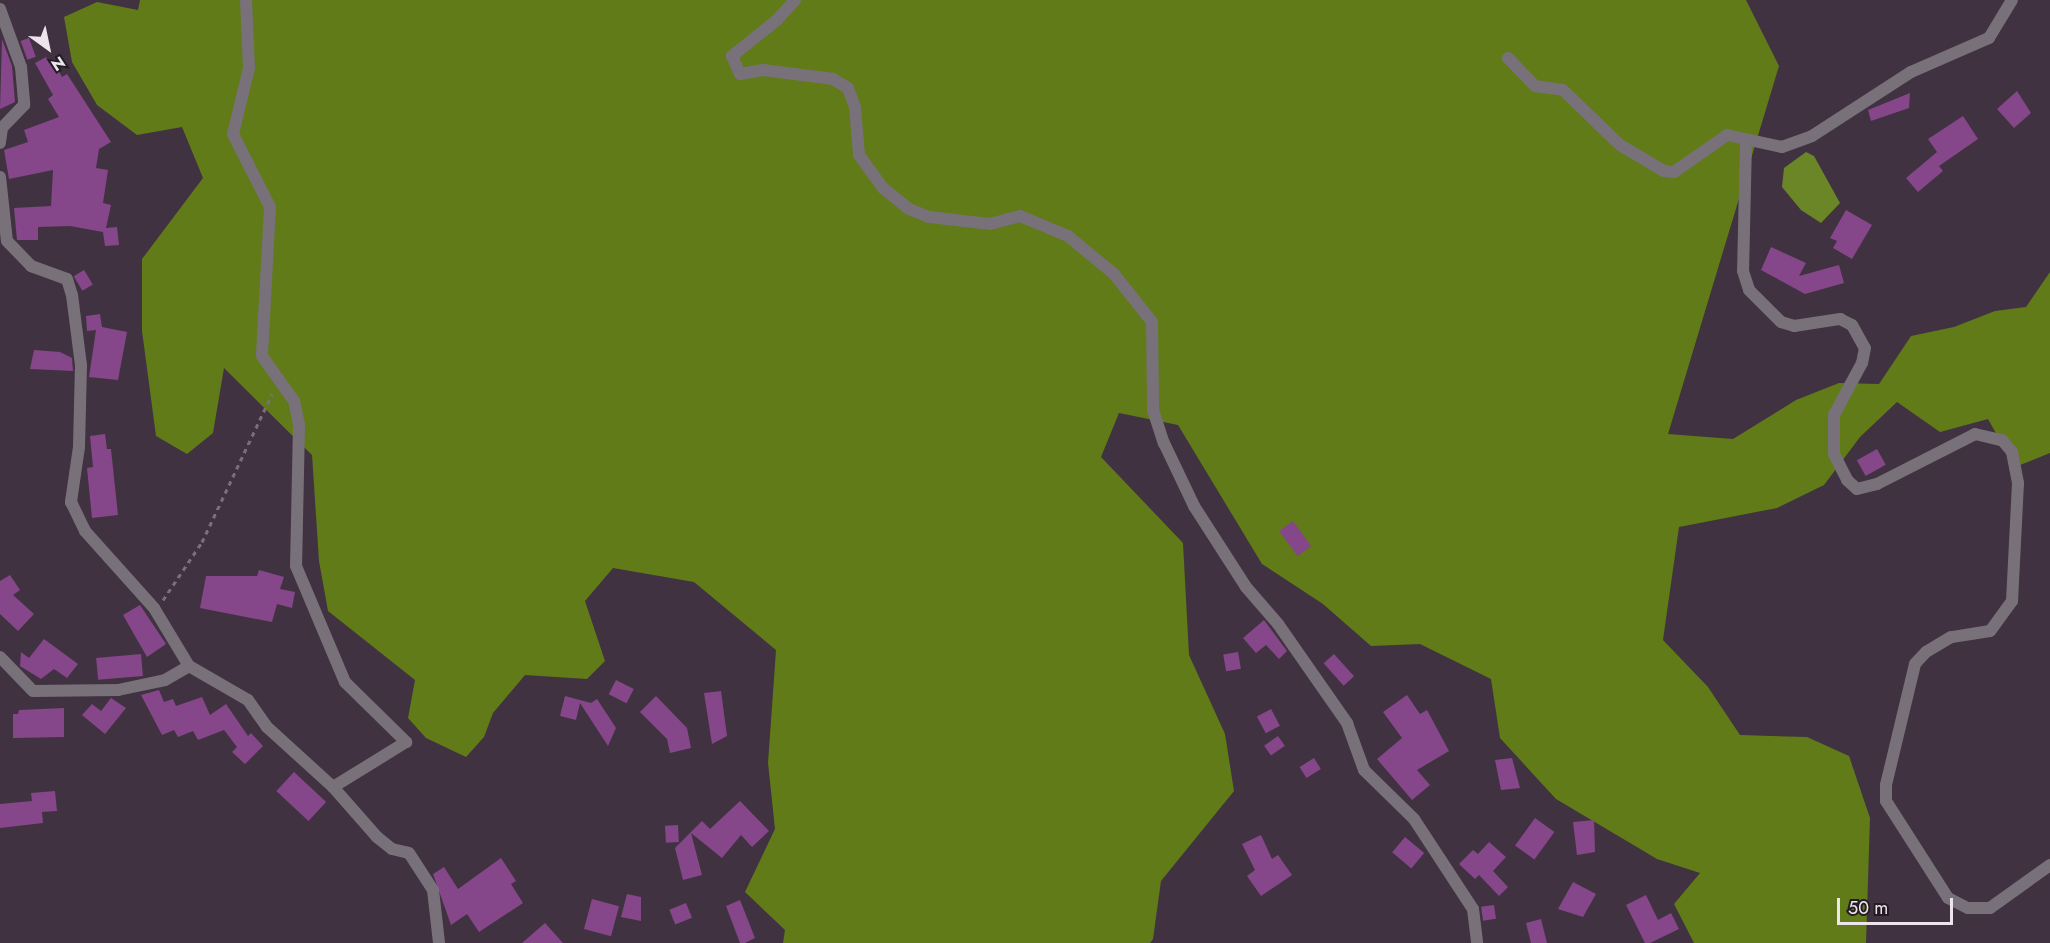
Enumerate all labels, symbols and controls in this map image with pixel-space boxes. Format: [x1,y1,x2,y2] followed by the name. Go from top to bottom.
[18,18,78,78] north arrow
[46,50,70,77] text: N
[1840,886,1956,924] scale bar
[1848,895,1888,921] text: 50 m

